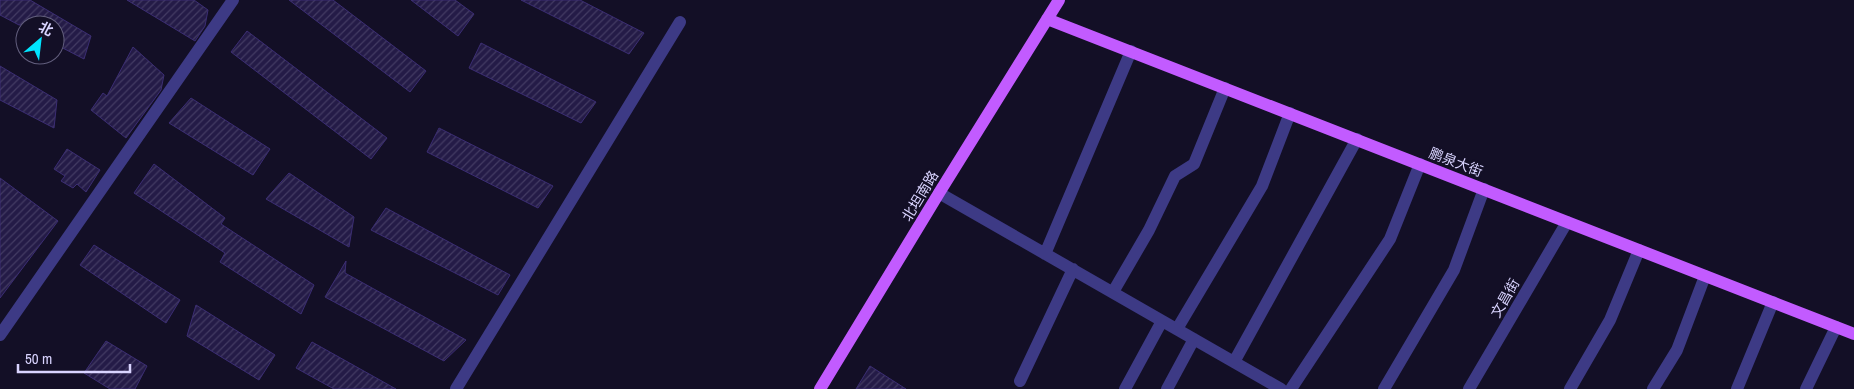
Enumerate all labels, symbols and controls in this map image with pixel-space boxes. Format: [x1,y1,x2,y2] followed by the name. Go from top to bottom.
[15,15,65,65] north arrow
[36,17,57,40] text: 北
[1427,144,1485,180] street label: 鹏泉大街
[898,167,942,225] street label: 北坦南路
[1487,275,1523,321] street label: 文昌街
[18,342,130,374] scale bar
[25,348,52,369] text: 50 m

